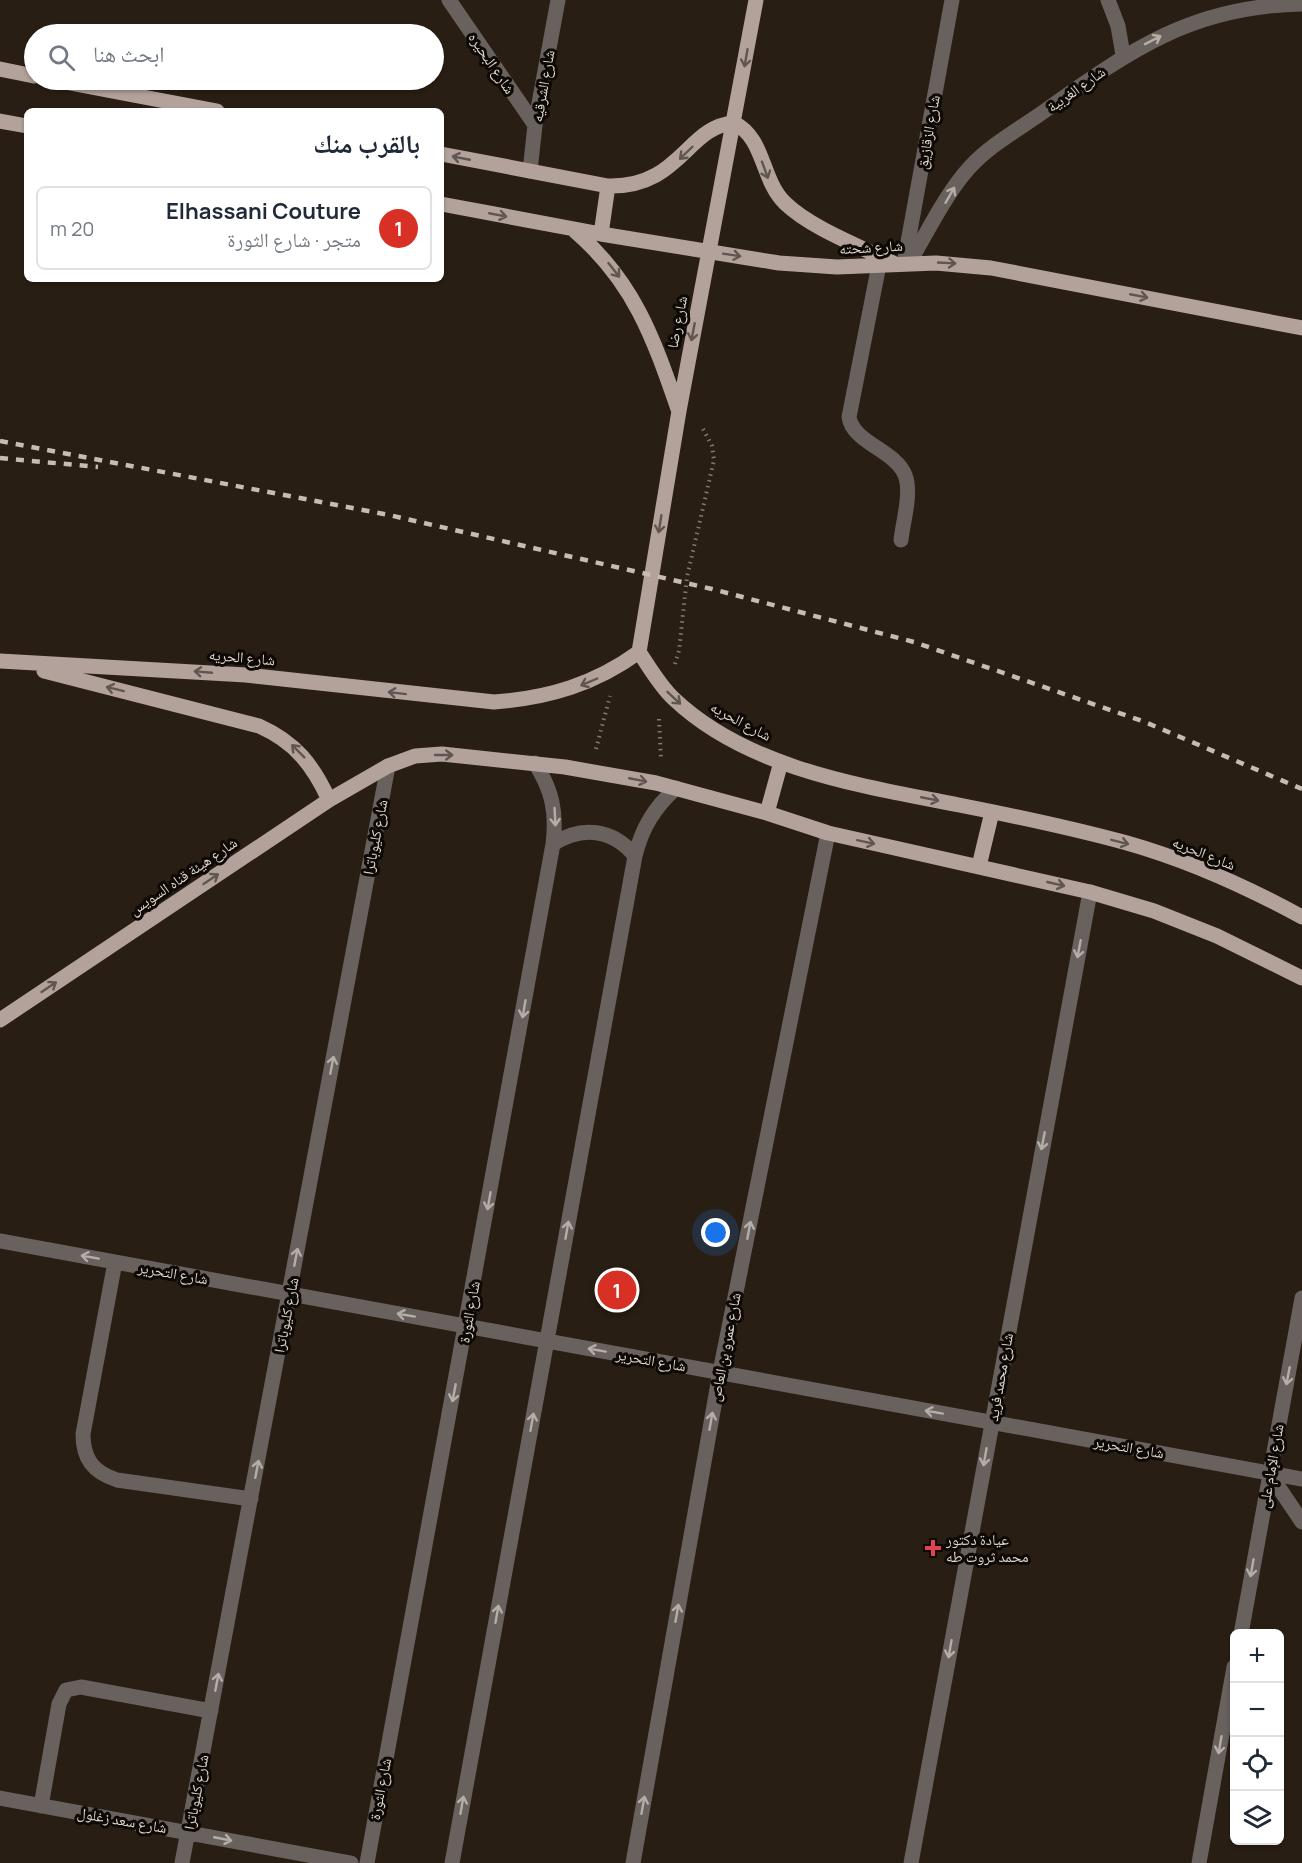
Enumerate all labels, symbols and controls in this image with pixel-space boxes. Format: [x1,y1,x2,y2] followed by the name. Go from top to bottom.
[24,24,444,90] search box
[464,28,520,98] street label: شارع البحيره
[1143,33,1161,45] one-way arrow
[93,39,164,69] text: ابحث هنا
[45,41,78,74] icon: search
[740,47,751,67] one-way arrow
[526,48,560,124] street label: شارع الشرقيه
[1043,61,1110,117] street label: شارع الغربية
[911,93,945,171] street label: شارع الزقازيق
[313,125,420,161] text: بالقرب منك
[678,146,693,161] one-way arrow
[452,152,472,163] one-way arrow
[760,160,771,179] one-way arrow
[945,187,957,204] one-way arrow
[166,196,361,226] text: Elhassani Couture
[488,210,508,221] one-way arrow
[50,215,95,242] text: 20 m
[394,215,403,242] text: 1
[227,226,361,253] text: متجر · شارع الثورة
[839,235,903,259] street label: شارع شحته
[722,250,741,261] one-way arrow
[937,258,957,269] one-way arrow
[607,262,620,278] one-way arrow
[1129,291,1148,302] one-way arrow
[662,294,692,350] street label: شارع رضا
[687,321,698,341] one-way arrow
[654,513,665,533] one-way arrow
[208,644,276,670] street label: شارع الحريه
[194,666,214,677] one-way arrow
[580,677,598,688] one-way arrow
[106,683,125,695] one-way arrow
[388,687,407,698] one-way arrow
[667,691,682,706] one-way arrow
[707,696,775,746] street label: شارع الحريه
[291,743,305,758] one-way arrow
[434,749,454,761] one-way arrow
[627,775,647,786] one-way arrow
[920,794,939,806] one-way arrow
[357,797,393,877] street label: شارع كليوباترا
[549,807,560,826] one-way arrow
[1169,831,1239,875] street label: شارع الحريه
[125,832,241,920] street label: شارع هيئة قناه السويس
[856,836,875,848] one-way arrow
[1111,836,1130,848] one-way arrow
[202,872,219,885] one-way arrow
[1046,879,1066,890] one-way arrow
[1073,939,1084,959] one-way arrow
[40,981,56,993] one-way arrow
[518,999,529,1019] one-way arrow
[327,1056,338,1076] one-way arrow
[1037,1131,1048,1150] one-way arrow
[483,1191,494,1210] one-way arrow
[701,1218,730,1247] your location
[562,1221,573,1240] one-way arrow
[743,1221,755,1240] one-way arrow
[291,1248,302,1267] one-way arrow
[80,1251,100,1262] one-way arrow
[135,1256,210,1290] street label: شارع التحرير
[598,1268,636,1312] pin: 1
[268,1275,304,1355] street label: شارع كليوباترا
[453,1279,485,1345] street label: شارع الثورة
[704,1291,746,1403] street label: شارع عمرو بن العاص
[396,1309,416,1320] one-way arrow
[982,1331,1018,1423] street label: شارع محمد فريد
[613,1343,688,1377] street label: شارع التحرير
[588,1344,608,1355] one-way arrow
[1282,1366,1293,1385] one-way arrow
[448,1383,459,1402] one-way arrow
[924,1406,944,1417] one-way arrow
[527,1412,538,1432] one-way arrow
[706,1412,717,1432] one-way arrow
[1253,1422,1289,1510] street label: شارع الإمام على
[1091,1430,1166,1464] street label: شارع التحرير
[979,1446,990,1466] one-way arrow
[252,1460,263,1480] one-way arrow
[945,1529,1029,1567] place label: عيادة دكتور محمد ثروت طه
[924,1539,942,1557] marker: عيادة دكتور محمد ثروت طه
[1247,1557,1258,1577] one-way arrow
[492,1604,503,1624] one-way arrow
[672,1604,683,1624] one-way arrow
[1230,1629,1284,1845] map controls
[1230,1629,1284,1683] button: +
[944,1638,955,1658] one-way arrow
[211,1672,222,1692] one-way arrow
[1230,1683,1284,1737] button: −
[1215,1735,1226,1755] one-way arrow
[1230,1737,1284,1791] button: locate
[178,1752,214,1832] street label: شارع كليوباترا
[364,1756,396,1822] street label: شارع الثورة
[1230,1791,1284,1845] button: layers
[457,1796,468,1816] one-way arrow
[638,1796,649,1816] one-way arrow
[76,1802,169,1838] street label: شارع سعد زغلول
[212,1834,232,1845] one-way arrow

